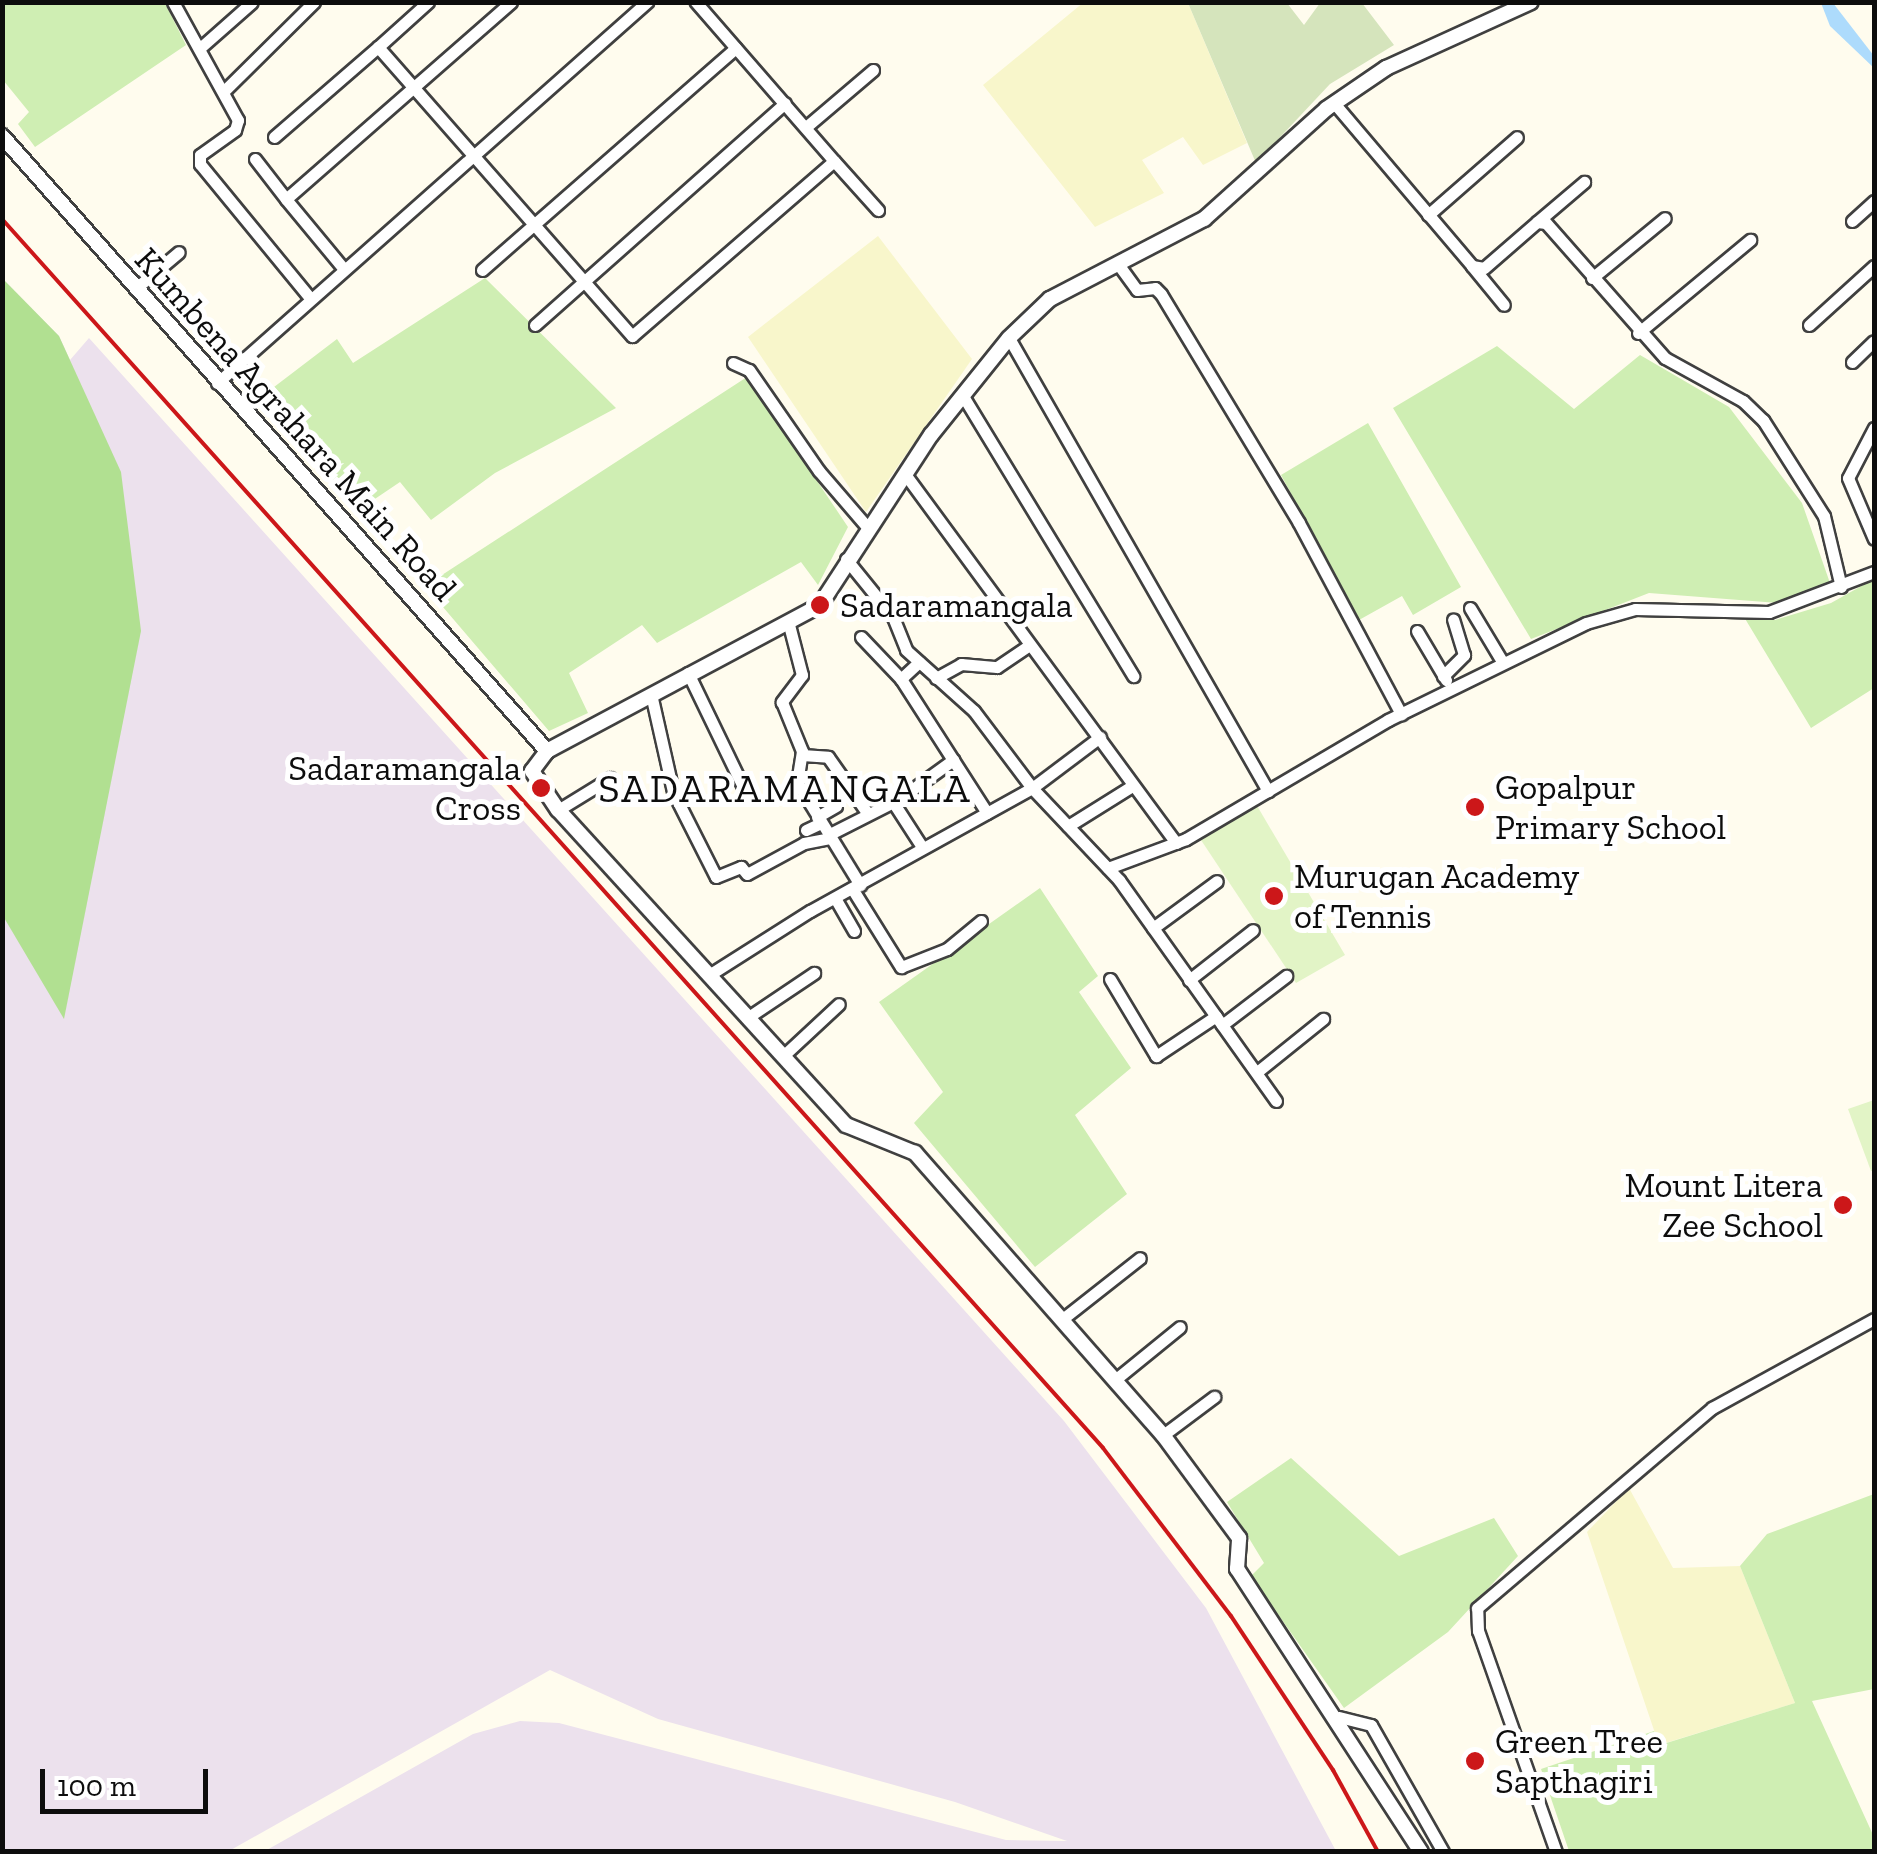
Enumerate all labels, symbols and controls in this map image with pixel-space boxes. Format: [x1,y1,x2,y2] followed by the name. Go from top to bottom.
[126,238,466,610] street label: Kumbena Agrahara Main Road
[840,584,1073,626] place label: Sadaramangala
[809,594,831,616] marker: Sadaramangala
[288,747,521,829] place label: Sadaramangala Cross
[598,764,972,812] district label: SADARAMANGALA
[1495,766,1727,848] place label: Gopalpur Primary School
[530,777,552,799] marker: Sadaramangala Cross
[1464,796,1486,818] marker: Gopalpur Primary School
[1294,855,1580,937] place label: Murugan Academy of Tennis
[1263,885,1285,907] marker: Murugan Academy of Tennis
[1624,1164,1823,1246] place label: Mount Litera Zee School
[1832,1194,1854,1216] marker: Mount Litera Zee School
[1495,1720,1664,1802] place label: Green Tree Sapthagiri
[45,1749,212,1811] scale bar
[1464,1750,1486,1772] marker: Green Tree Sapthagiri
[57,1768,136,1804] text: 100 m

